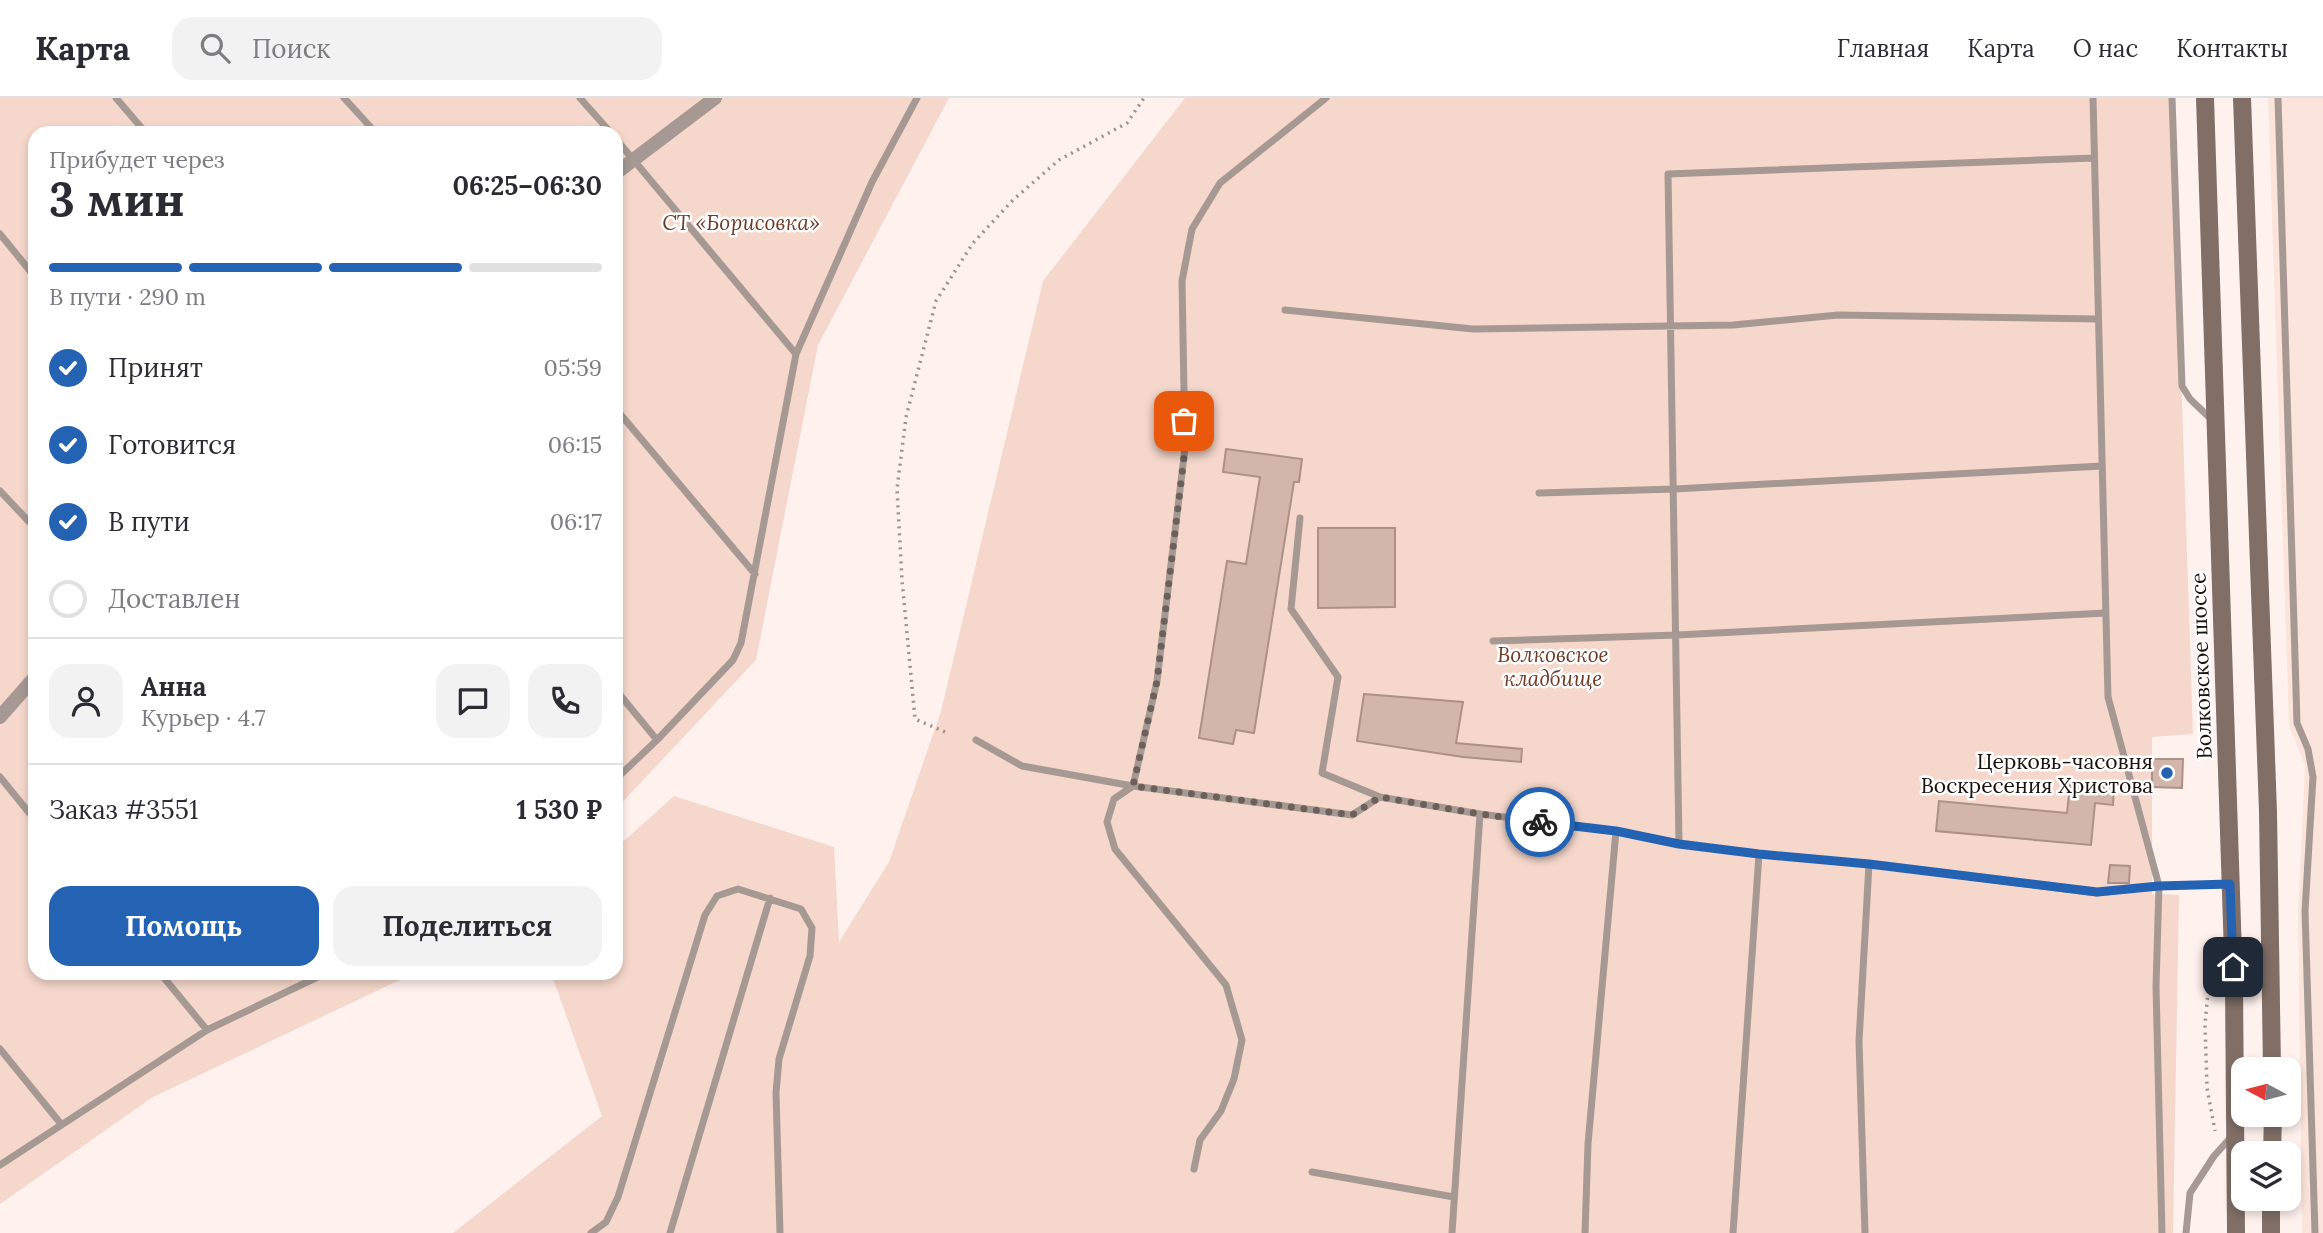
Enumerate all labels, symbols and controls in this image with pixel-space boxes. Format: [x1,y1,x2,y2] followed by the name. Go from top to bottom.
[172,17,662,80] search box
[35,27,130,69] text: Карта
[196,29,234,67] icon: search
[252,32,331,65] text: Поиск
[1837,33,1929,64] text: Главная
[1967,33,2035,64] text: Карта
[2073,33,2138,64] text: О нас
[2176,33,2288,64] text: Контакты
[49,145,225,174] text: Прибудет через
[452,169,602,202] text: 06:25–06:30
[49,170,185,229] text: 3 мин
[662,209,820,236] park label: СТ «Борисовка»
[49,282,206,311] text: В пути · 290 m
[49,349,87,387] icon: check
[108,351,203,384] text: Принят
[544,353,602,382] text: 05:59
[1154,391,1214,451] pin
[1165,402,1203,440] icon: bag
[49,426,87,464] icon: check
[108,428,236,461] text: Готовится
[548,430,602,459] text: 06:15
[49,503,87,541] icon: check
[108,505,190,538] text: В пути
[550,507,602,536] text: 06:17
[2184,572,2218,760] street label: Волковское шоссе
[108,582,241,615] text: Доставлен
[1497,641,1609,692] park label: Волковское кладбище
[49,664,123,738] button: person
[436,664,510,738] button: chat
[528,664,602,738] button: phone
[141,670,207,703] text: Анна
[141,703,266,732] text: Курьер · 4.7
[1921,748,2153,799] place label: Церковь-часовня Воскресения Христова
[2159,765,2175,781] marker: Церковь-часовня Воскресения Христова
[1505,787,1575,857] courier
[49,793,198,826] text: Заказ #3551
[517,793,602,826] text: 1 530 ₽
[1521,803,1559,841] icon: bike
[49,886,319,966] button: Помощь
[333,886,602,966] button: Поделиться
[2203,937,2263,997] pin
[2214,948,2252,986] icon: home
[2231,1057,2301,1127] north arrow
[2231,1057,2301,1211] map controls
[2231,1141,2301,1211] button: layers

